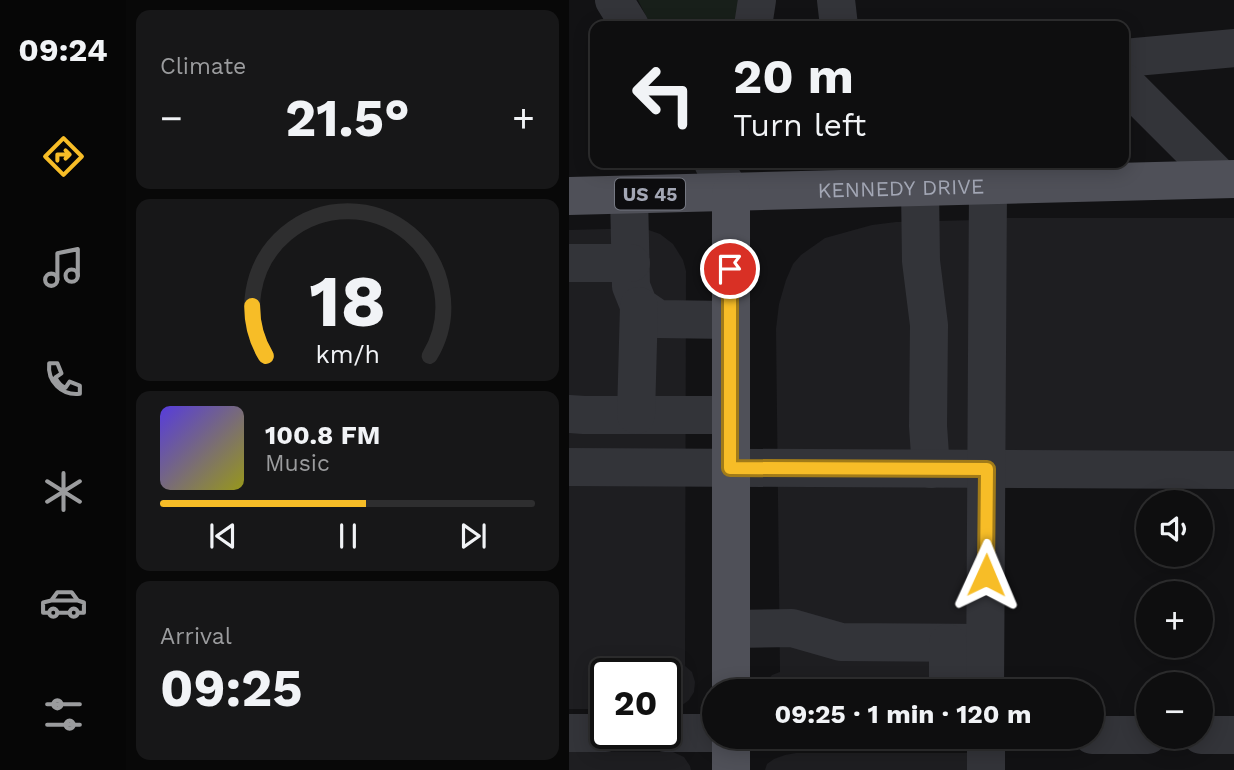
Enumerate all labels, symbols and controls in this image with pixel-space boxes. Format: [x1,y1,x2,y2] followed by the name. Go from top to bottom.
[18,31,108,69] text: 09:24
[733,47,854,105] text: 20 m
[618,49,709,140] icon: left
[160,53,246,80] text: Climate
[285,88,410,149] text: 21.5°
[160,96,183,140] text: −
[512,96,535,140] text: +
[733,106,866,144] text: Turn left
[39,132,88,181] icon: directions
[817,173,985,202] street label: KENNEDY DRIVE
[615,178,685,210] road number: US 45
[700,239,760,299] pin
[39,243,88,292] icon: music
[711,250,749,288] icon: arrive
[309,259,386,345] text: 18
[315,340,380,369] text: km/h
[39,355,88,404] icon: phone
[265,420,380,450] text: 100.8 FM
[265,450,330,477] text: Music
[39,467,88,516] icon: climate
[1136,490,1213,749] map controls
[1136,490,1213,567] button: sound
[204,517,242,555] icon: previous
[329,517,367,555] icon: pause
[454,517,492,555] icon: next
[949,538,1023,612] position arrow
[39,578,88,627] icon: car
[1136,581,1213,658] button: +
[160,623,232,650] text: Arrival
[160,658,303,719] text: 09:25
[590,658,681,749] speed limit sign: 20
[1136,672,1213,749] button: −
[39,690,88,739] icon: filters
[775,699,1031,729] text: 09:25 · 1 min · 120 m

